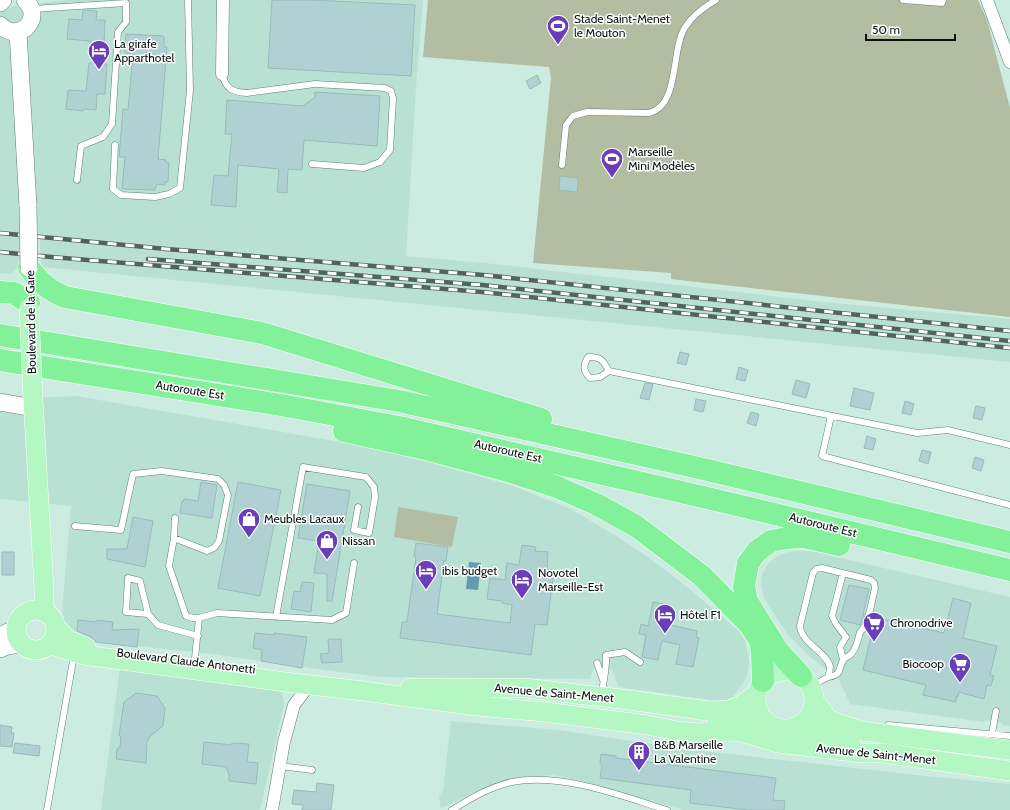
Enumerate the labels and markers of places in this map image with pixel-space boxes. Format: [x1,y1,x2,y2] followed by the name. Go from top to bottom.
[574,11,670,40] place label: Stade Saint-Menet le Mouton
[545,13,571,46] sports icon: Stade Saint-Menet le Mouton
[114,36,175,65] place label: La girafe Apparthotel
[86,38,112,71] hotel icon: La girafe Apparthotel
[628,144,695,173] place label: Marseille Mini Modèles
[599,146,625,179] sports icon: Marseille Mini Modèles
[236,506,262,539] shop icon: Meubles Lacaux
[264,511,345,526] place label: Meubles Lacaux
[314,528,340,561] shop icon: Nissan
[342,533,376,548] place label: Nissan
[413,558,439,591] hotel icon: ibis budget
[442,563,497,578] place label: ibis budget
[538,565,603,594] place label: Novotel Marseille-Est
[509,567,535,600] hotel icon: Novotel Marseille-Est
[652,602,678,635] hotel icon: Hôtel F1
[680,607,721,622] place label: Hôtel F1
[861,610,887,643] supermarket icon: Chronodrive
[890,615,952,630] place label: Chronodrive
[947,651,973,684] supermarket icon: Biocoop
[903,656,944,671] place label: Biocoop
[654,737,723,766] place label: B&B Marseille La Valentine
[626,739,652,772] building icon: B&B Marseille La Valentine

